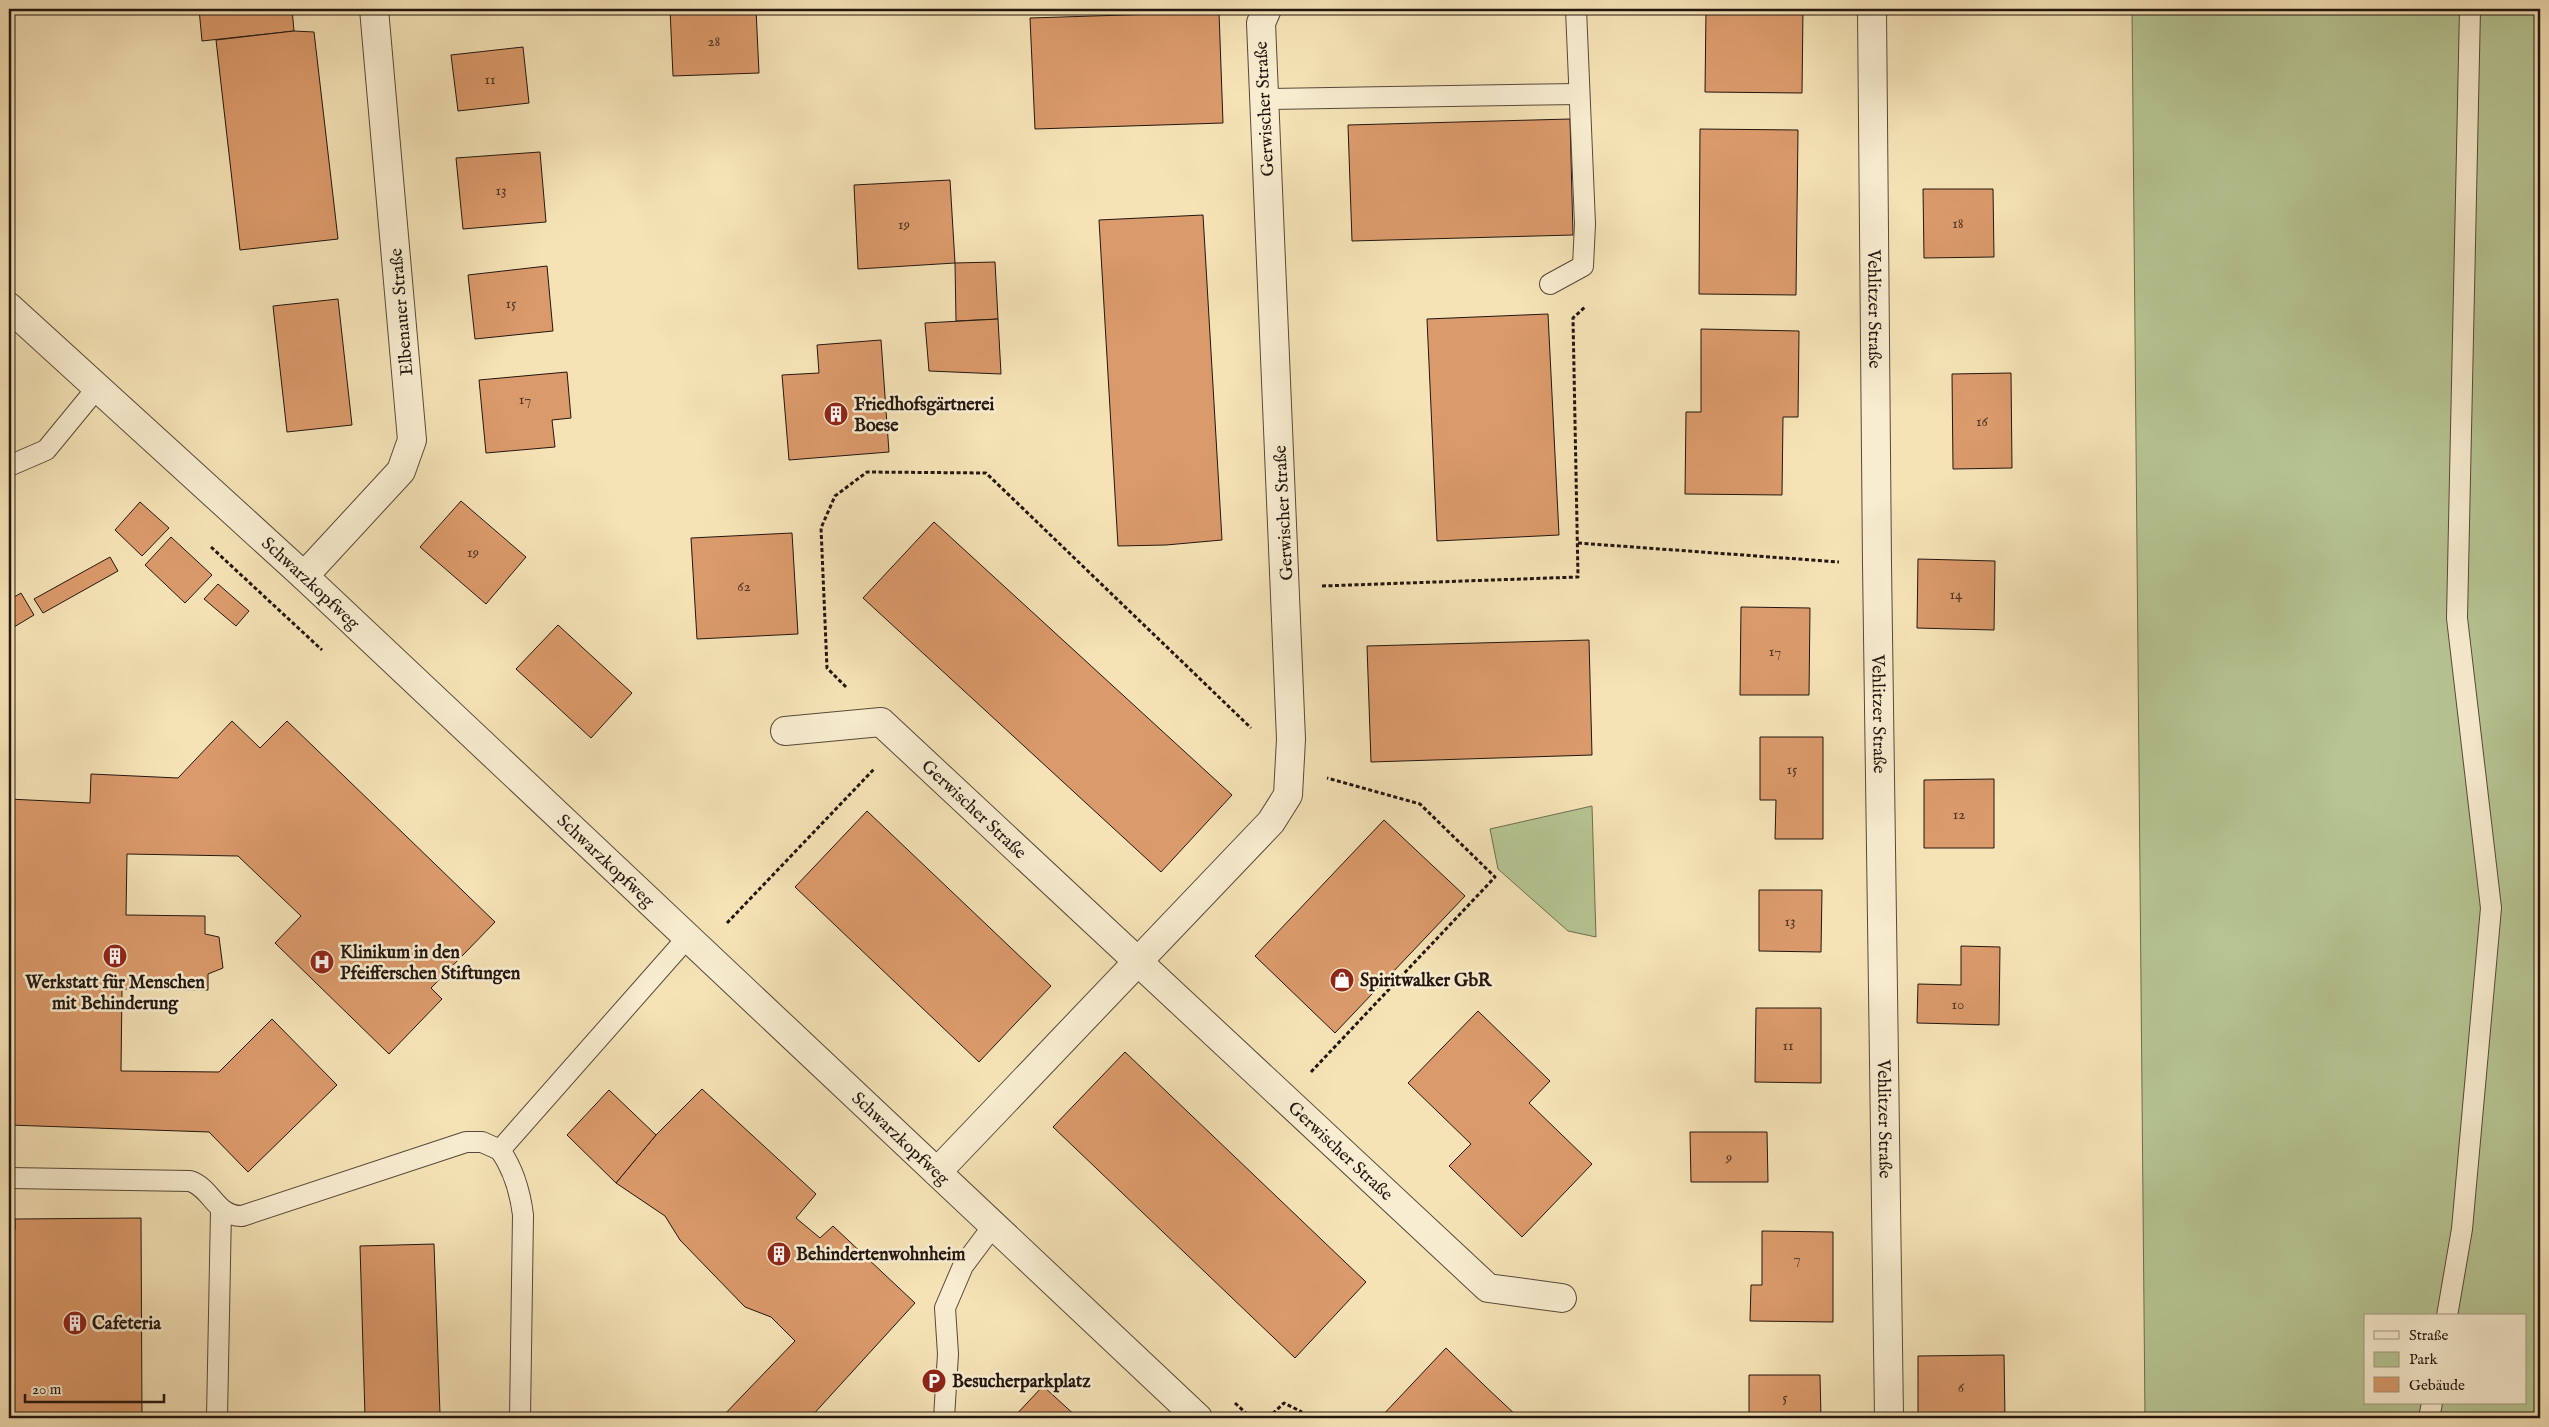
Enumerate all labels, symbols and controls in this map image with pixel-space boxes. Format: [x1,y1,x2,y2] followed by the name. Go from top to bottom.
[708,32,721,51] house number: 28
[1250,41,1281,177] street label: Gerwischer Straße
[484,70,496,89] house number: 11
[495,181,507,200] house number: 13
[1952,214,1964,233] house number: 18
[898,215,910,234] house number: 19
[385,247,420,377] street label: Elbenauer Straße
[1861,248,1885,369] street label: Vehlitzer Straße
[505,294,517,313] house number: 15
[519,390,531,409] house number: 17
[854,394,994,438] place label: Friedhofsgärtnerei Boese
[823,401,849,427] building icon: Friedhofsgärtnerei Boese
[1976,412,1989,431] house number: 16
[1269,445,1300,581] street label: Gerwischer Straße
[256,533,364,636] street label: Schwarzkopfweg
[467,543,479,562] house number: 19
[737,577,751,596] house number: 62
[1950,585,1963,604] house number: 14
[1769,642,1781,661] house number: 17
[1865,653,1890,774] street label: Vehlitzer Straße
[916,755,1031,865] street label: Gerwischer Straße
[1786,760,1798,779] house number: 15
[1953,805,1965,824] house number: 12
[551,810,659,913] street label: Schwarzkopfweg
[1784,912,1796,931] house number: 13
[340,942,521,986] place label: Klinikum in den Pfeifferschen Stiftungen
[102,943,128,969] building icon: Werkstatt für Menschen mit Behinderung
[309,949,335,975] hospital icon: Klinikum in den Pfeifferschen Stiftungen
[1329,967,1355,993] shop icon: Spiritwalker GbR
[1360,970,1493,993] place label: Spiritwalker GbR
[24,972,205,1016] place label: Werkstatt für Menschen mit Behinderung
[1952,995,1964,1014] house number: 10
[1782,1036,1794,1055] house number: 11
[1871,1058,1896,1179] street label: Vehlitzer Straße
[846,1088,954,1191] street label: Schwarzkopfweg
[1282,1097,1397,1206] street label: Gerwischer Straße
[1725,1148,1732,1167] house number: 9
[766,1241,792,1267] building icon: Behindertenwohnheim
[796,1244,966,1267] place label: Behindertenwohnheim
[1793,1249,1801,1268] house number: 7
[62,1310,88,1336] building icon: Cafeteria
[92,1313,162,1336] place label: Cafeteria
[2364,1314,2526,1404] legend
[2409,1326,2449,1345] text: Straße
[2409,1350,2439,1369] text: Park
[921,1368,947,1394] parking icon: Besucherparkplatz
[952,1371,1091,1394] place label: Besucherparkplatz
[25,1372,164,1404] scale bar
[2409,1376,2465,1395] text: Gebäude
[1958,1378,1965,1397] house number: 6
[32,1380,62,1399] text: 20 m
[1782,1388,1788,1407] house number: 5

